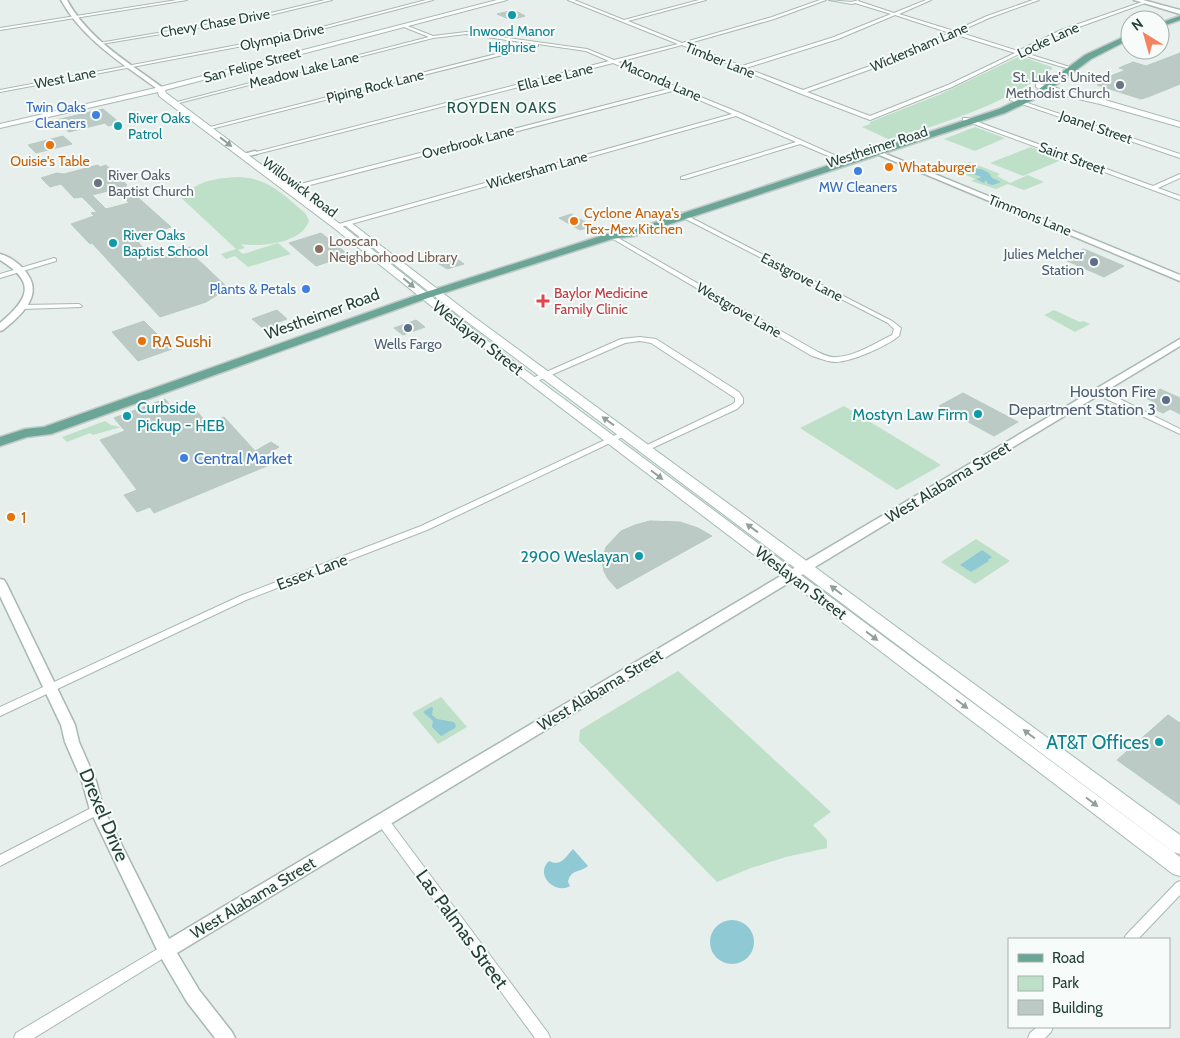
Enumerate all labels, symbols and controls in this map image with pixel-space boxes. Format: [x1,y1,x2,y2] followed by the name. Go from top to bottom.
[159,5,271,41] street label: Chevy Chase Drive
[506,9,518,21] marker: Inwood Manor Highrise
[1120,10,1170,60] north arrow
[1128,14,1147,35] text: N
[867,18,971,76] street label: Wickersham Lane
[1014,18,1082,62] street label: Locke Lane
[238,19,326,55] street label: Olympia Drive
[469,22,555,56] place label: Inwood Manor Highrise
[682,38,758,82] street label: Timber Lane
[201,43,303,87] street label: San Felipe Street
[247,48,361,92] street label: Meadow Lake Lane
[618,55,704,105] street label: Maconda Lane
[515,59,595,95] street label: Ella Lee Lane
[33,63,97,93] street label: West Lane
[324,65,426,107] street label: Piping Rock Lane
[1005,68,1110,102] place label: St. Luke's United Methodist Church
[1114,79,1126,91] marker: St. Luke's United Methodist Church
[26,98,86,132] place label: Twin Oaks Cleaners
[447,99,557,117] district label: ROYDEN OAKS
[1057,106,1135,148] street label: Joanel Street
[90,109,102,121] marker: Twin Oaks Cleaners
[128,109,190,143] place label: River Oaks Patrol
[112,120,124,132] marker: River Oaks Patrol
[420,121,516,163] street label: Overbrook Lane
[824,122,930,172] street label: Westheimer Road
[219,136,232,147] one-way arrow
[1036,138,1108,178] street label: Saint Street
[44,139,56,151] marker: Ouisie's Table
[484,147,590,193] street label: Wickersham Lane
[10,152,90,170] place label: Ouisie's Table
[259,153,341,221] street label: Willowick Road
[899,158,976,176] place label: Whataburger
[883,161,895,173] marker: Whataburger
[852,165,864,177] marker: MW Cleaners
[108,166,194,200] place label: River Oaks Baptist Church
[92,177,104,189] marker: River Oaks Baptist Church
[819,178,897,196] place label: MW Cleaners
[986,190,1074,240] street label: Timmons Lane
[584,204,683,238] place label: Cyclone Anaya's Tex-Mex Kitchen
[568,215,580,227] marker: Cyclone Anaya's Tex-Mex Kitchen
[123,226,209,260] place label: River Oaks Baptist School
[329,232,457,266] place label: Looscan Neighborhood Library
[107,237,119,249] marker: River Oaks Baptist School
[313,243,325,255] marker: Looscan Neighborhood Library
[1003,245,1085,279] place label: Julies Melcher Station
[758,249,846,305] street label: Eastgrove Lane
[1088,256,1100,268] marker: Julies Melcher Station
[403,277,415,288] one-way arrow
[693,278,785,342] street label: Westgrove Lane
[209,280,296,298] place label: Plants & Petals
[300,283,312,295] marker: Plants & Petals
[262,284,382,344] street label: Westheimer Road
[554,284,648,318] place label: Baylor Medicine Family Clinic
[536,294,550,308] marker: Baylor Medicine Family Clinic
[429,297,528,380] street label: Weslayan Street
[402,322,414,334] marker: Wells Fargo
[152,332,211,351] place label: RA Sushi
[136,335,148,347] marker: RA Sushi
[374,335,442,353] place label: Wells Fargo
[1008,382,1156,419] place label: Houston Fire Department Station 3
[1160,394,1172,406] marker: Houston Fire Department Station 3
[137,398,225,435] place label: Curbside Pickup - HEB
[852,405,968,424] place label: Mostyn Law Firm
[972,408,984,420] marker: Mostyn Law Firm
[121,410,133,422] marker: Curbside Pickup - HEB
[601,416,615,426] one-way arrow
[882,437,1014,527] street label: West Alabama Street
[194,449,293,468] place label: Central Market
[178,452,190,464] marker: Central Market
[650,469,663,480] one-way arrow
[21,508,26,527] place label: 1
[5,511,17,523] marker: 1
[745,523,759,533] one-way arrow
[751,542,851,624] street label: Weslayan Street
[521,547,629,566] place label: 2900 Weslayan
[274,550,350,594] street label: Essex Lane
[633,550,645,562] marker: 2900 Weslayan
[829,585,843,595] one-way arrow
[865,631,878,642] one-way arrow
[534,645,666,735] street label: West Alabama Street
[955,699,969,709] one-way arrow
[1023,728,1036,739] one-way arrow
[1046,731,1149,754] place label: AT&T Offices
[1153,736,1165,748] marker: AT&T Offices
[74,765,134,865] street label: Drexel Drive
[1085,796,1098,807] one-way arrow
[187,853,319,943] street label: West Alabama Street
[411,865,513,994] street label: Las Palmas Street
[1008,938,1170,1028] legend
[1052,949,1085,967] text: Road
[1052,974,1079,992] text: Park
[1052,999,1103,1017] text: Building

